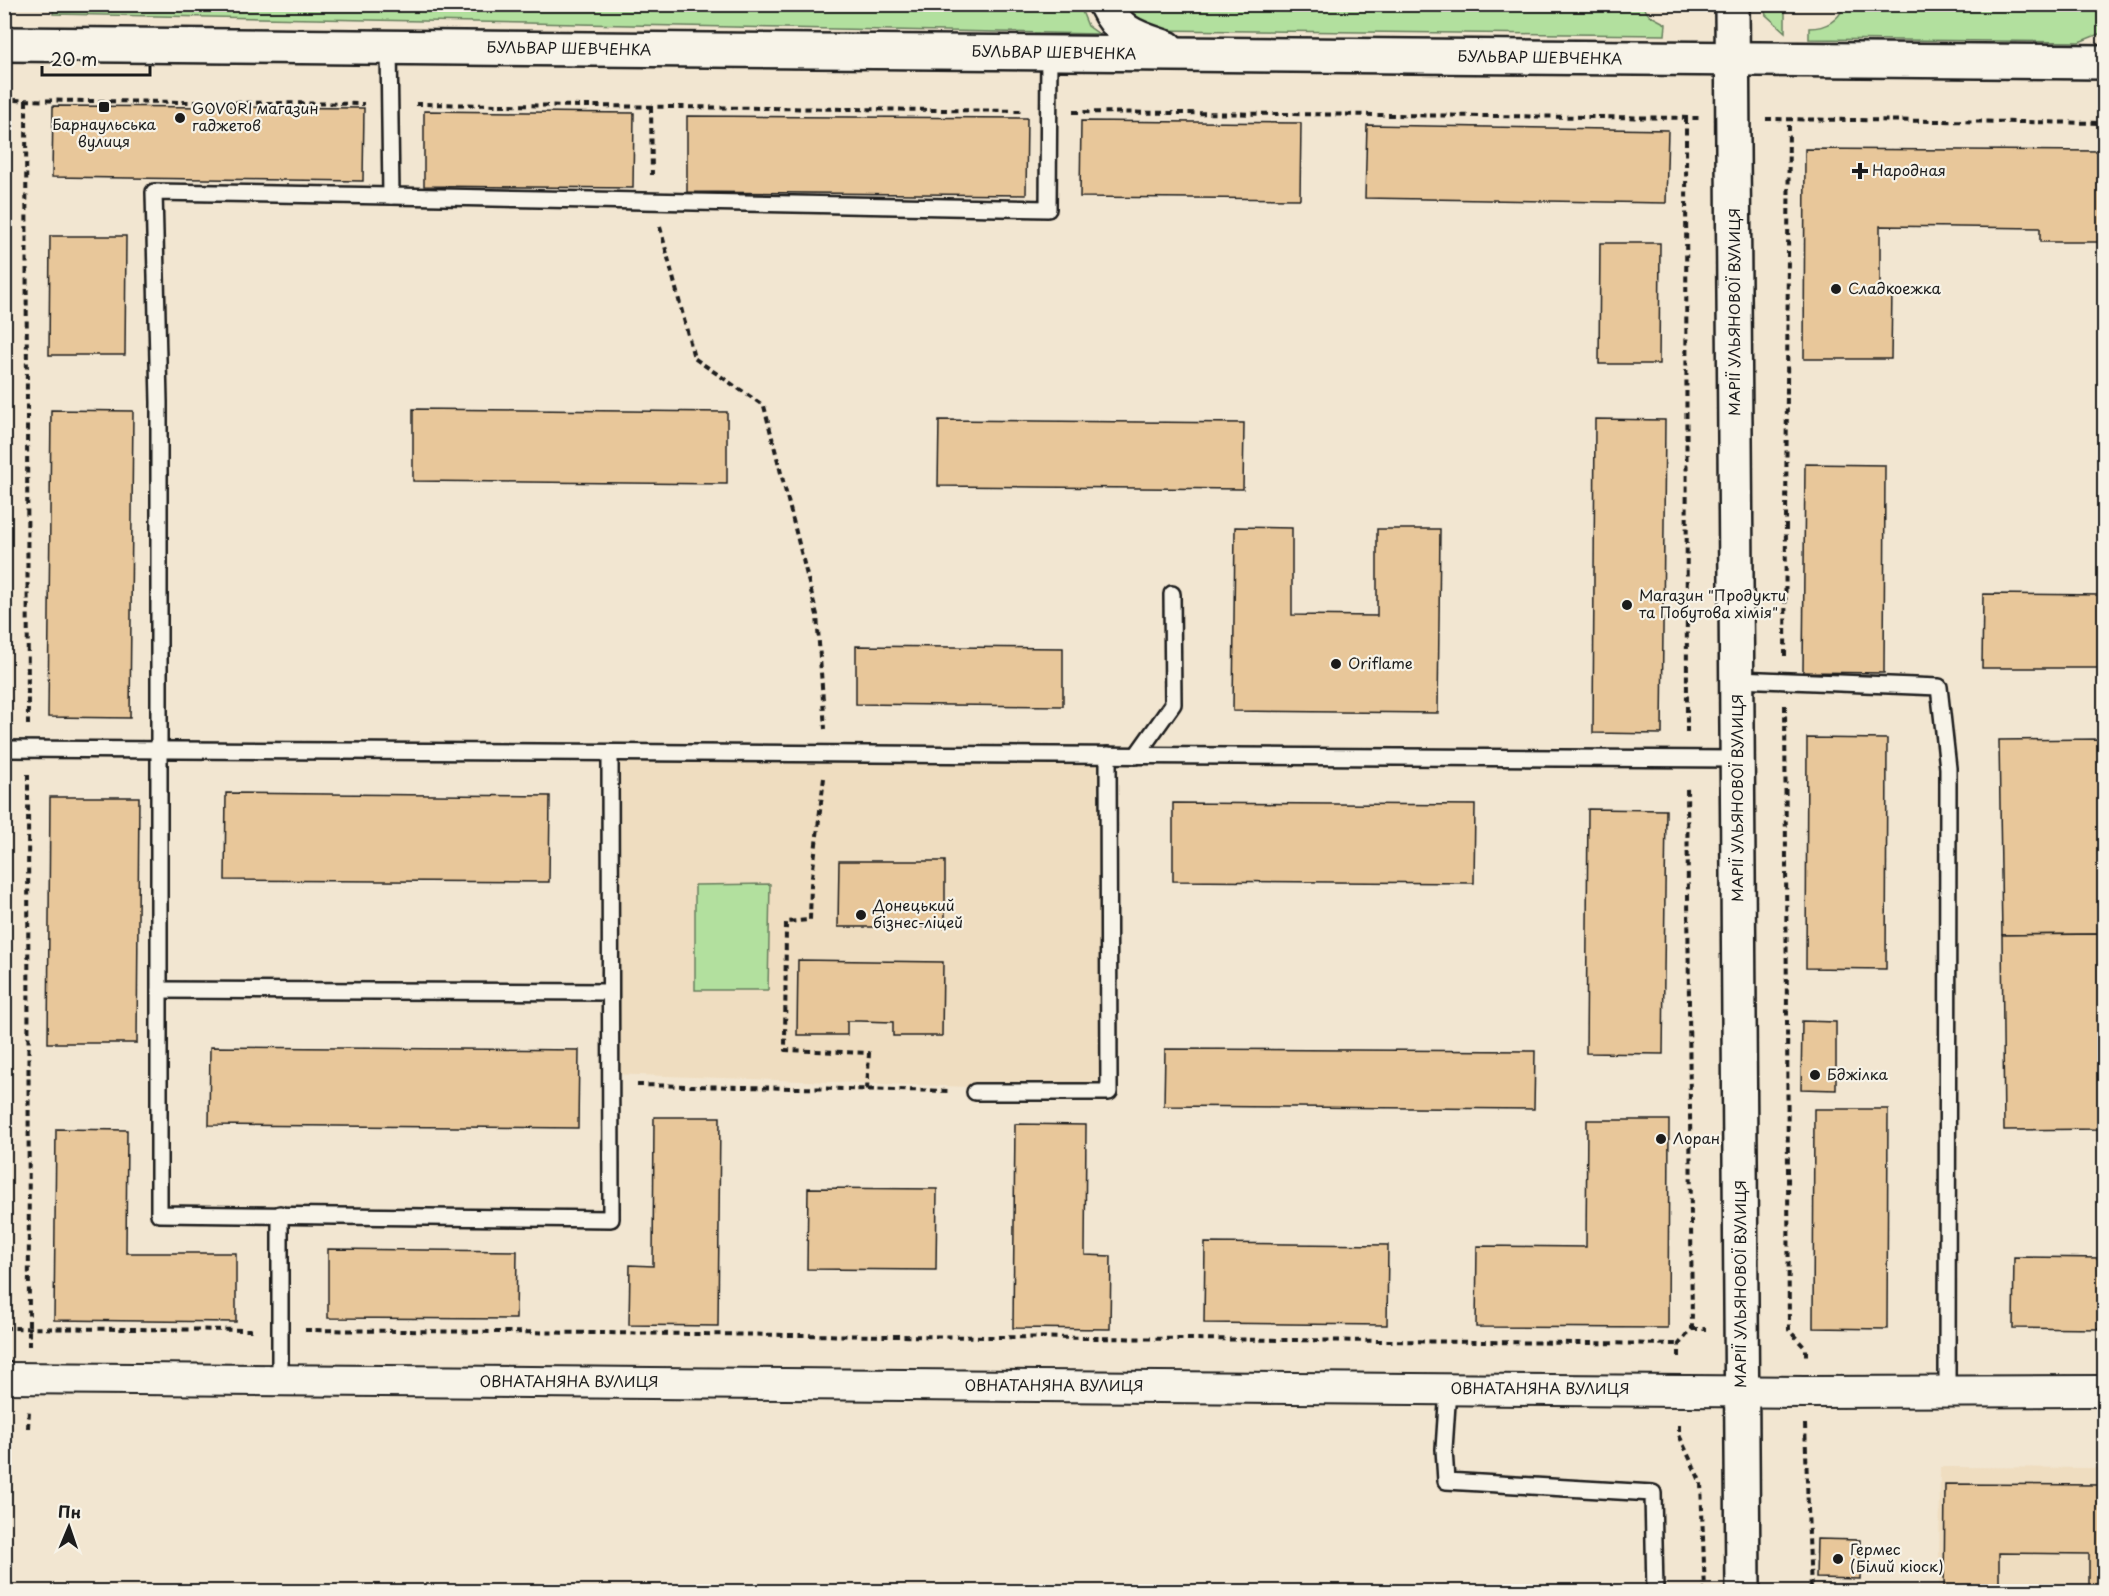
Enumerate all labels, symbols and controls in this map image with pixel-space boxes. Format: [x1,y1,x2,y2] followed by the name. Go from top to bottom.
[486,35,652,60] street label: БУЛЬВАР ШЕВЧЕНКА
[42,39,150,77] scale bar
[971,39,1137,64] street label: БУЛЬВАР ШЕВЧЕНКА
[1457,44,1623,69] street label: БУЛЬВАР ШЕВЧЕНКА
[51,45,97,72] text: 20 m
[192,96,319,136] place label: GOVORI магазин гаджетов
[97,100,111,114] marker: Барнаульська вулиця
[173,111,187,125] marker: GOVORI магазин гаджетов
[52,112,156,152] place label: Барнаульська вулиця
[1872,158,1946,181] place label: Народная
[1853,164,1867,178] marker: Народная
[1722,208,1745,416] street label: МАРІЇ УЛЬЯНОВОЇ ВУЛИЦЯ
[1848,276,1942,299] place label: Сладкоежка
[1829,282,1843,296] marker: Сладкоежка
[1639,583,1786,623] place label: Магазин "Продукти та Побутова хімія"
[1620,598,1634,612] marker: Магазин "Продукти та Побутова хімія"
[1348,651,1413,674] place label: Oriflame
[1329,657,1343,671] marker: Oriflame
[1725,694,1748,902] street label: МАРІЇ УЛЬЯНОВОЇ ВУЛИЦЯ
[872,893,963,933] place label: Донецький бізнес-ліцей
[854,908,868,922] marker: Донецький бізнес-ліцей
[1827,1062,1888,1085] place label: Бджілка
[1808,1068,1822,1082] marker: Бджілка
[1673,1126,1720,1149] place label: Лоран
[1654,1132,1668,1146] marker: Лоран
[1728,1180,1751,1388] street label: МАРІЇ УЛЬЯНОВОЇ ВУЛИЦЯ
[479,1369,659,1392] street label: ОВНАТАНЯНА ВУЛИЦЯ
[964,1373,1144,1396] street label: ОВНАТАНЯНА ВУЛИЦЯ
[1450,1376,1630,1399] street label: ОВНАТАНЯНА ВУЛИЦЯ
[39,1497,99,1557] north arrow
[58,1499,82,1523] text: Пн
[1850,1537,1944,1577] place label: Гермес (Білий кіоск)
[1831,1552,1845,1566] marker: Гермес (Білий кіоск)

